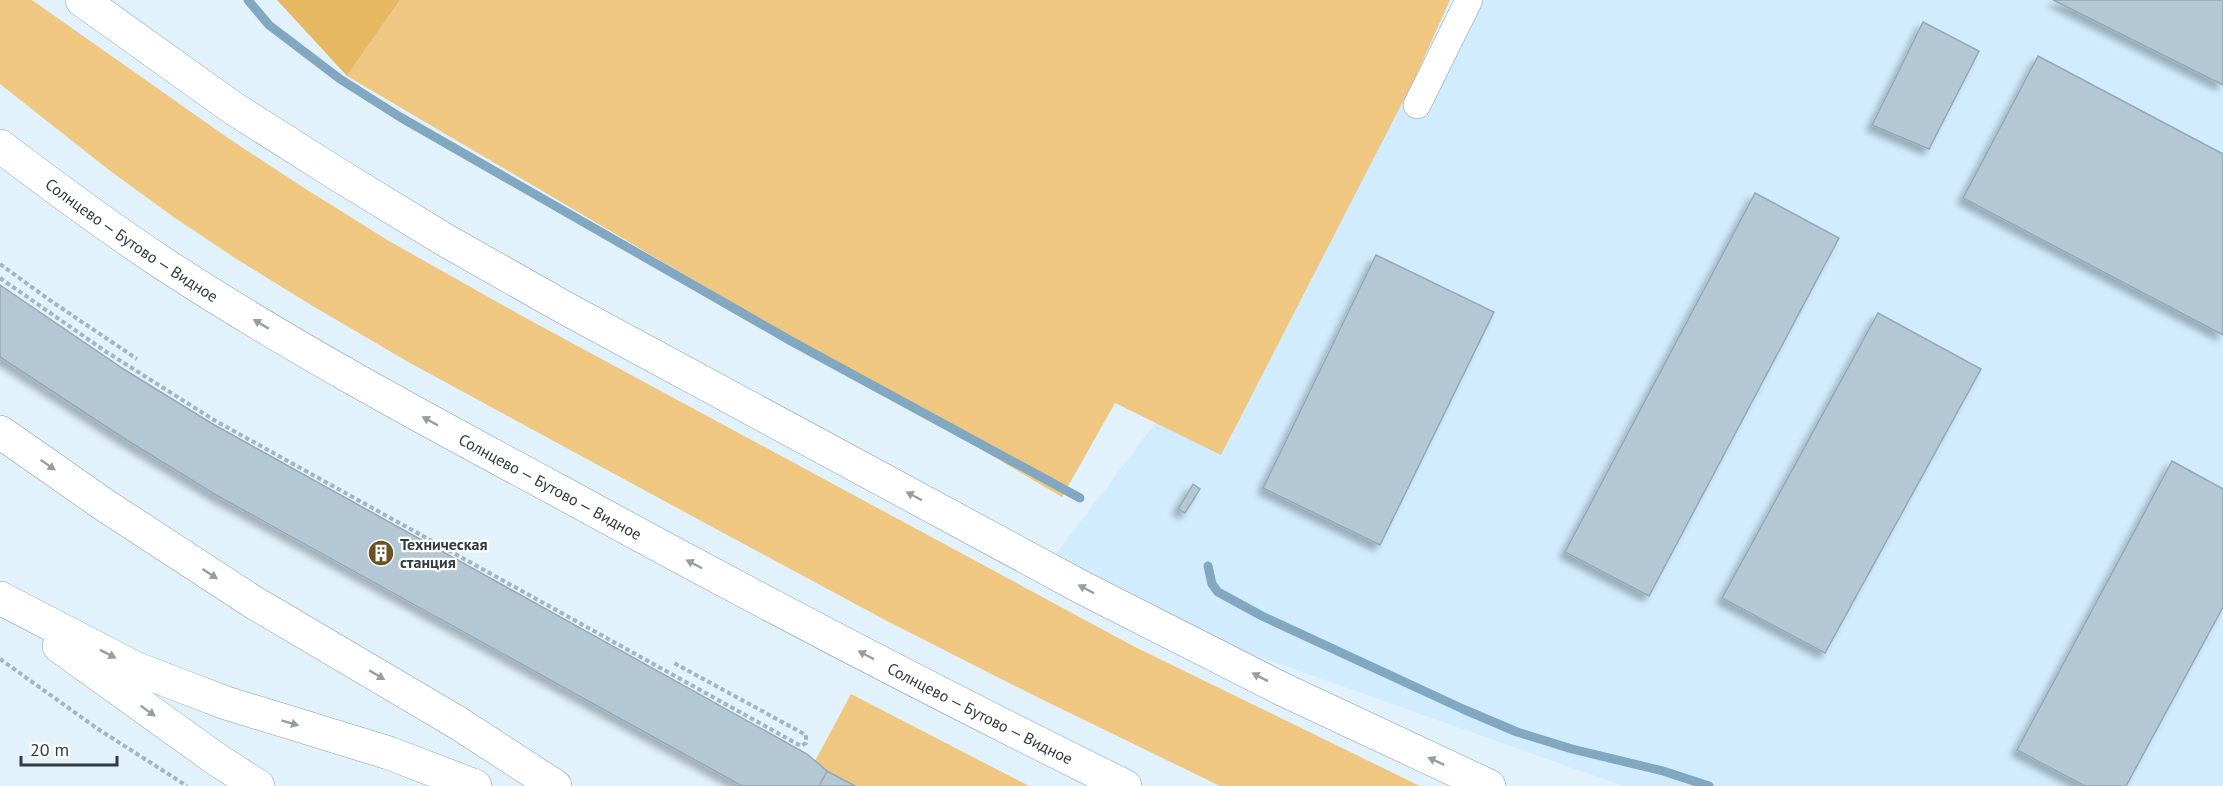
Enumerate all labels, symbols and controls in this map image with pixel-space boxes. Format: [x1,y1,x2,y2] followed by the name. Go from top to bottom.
[42,174,222,306] street label: Солнцево — Бутово — Видное
[253,319,269,330] one-way arrow
[421,416,438,426] one-way arrow
[455,429,645,544] street label: Солнцево — Бутово — Видное
[40,459,56,470] one-way arrow
[906,491,923,501] one-way arrow
[400,534,488,572] place label: Техническая станция
[366,538,396,568] building icon: Техническая станция
[685,559,702,569] one-way arrow
[202,568,218,579] one-way arrow
[1077,584,1094,594] one-way arrow
[100,649,117,659] one-way arrow
[858,650,875,660] one-way arrow
[884,658,1076,769] street label: Солнцево — Бутово — Видное
[369,670,386,680] one-way arrow
[1251,673,1268,682] one-way arrow
[140,705,156,717] one-way arrow
[281,719,299,728] one-way arrow
[21,729,117,767] scale bar
[30,738,69,761] text: 20 m
[1427,757,1444,766] one-way arrow

